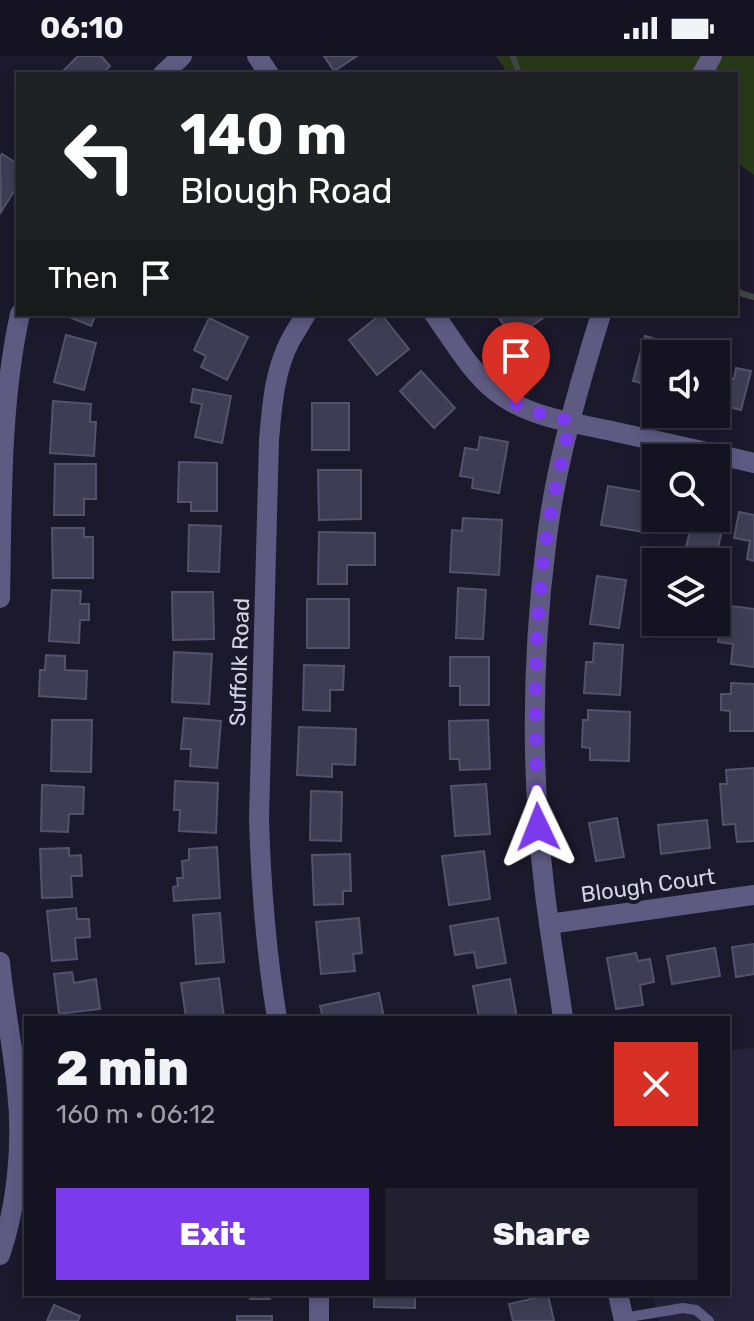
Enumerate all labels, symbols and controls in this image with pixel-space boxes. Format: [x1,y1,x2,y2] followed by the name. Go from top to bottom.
[40,10,124,46] text: 06:10
[180,102,347,168] text: 140 m
[48,104,152,208] icon: left
[180,169,393,212] text: Blough Road
[134,256,178,300] icon: arrive
[48,260,118,296] text: Then
[482,322,550,404] pin
[494,334,538,378] icon: arrive
[642,340,730,636] map controls
[642,340,730,428] button: sound
[642,444,730,532] button: search
[642,548,730,636] button: layers
[224,597,255,727] street label: Suffolk Road
[496,785,580,869] position arrow
[579,863,717,908] street label: Blough Court
[56,1040,189,1097] text: 2 min
[614,1042,698,1126] button: close
[56,1099,215,1130] text: 160 m · 06:12
[56,1188,369,1280] button: Exit
[385,1188,698,1280] button: Share

